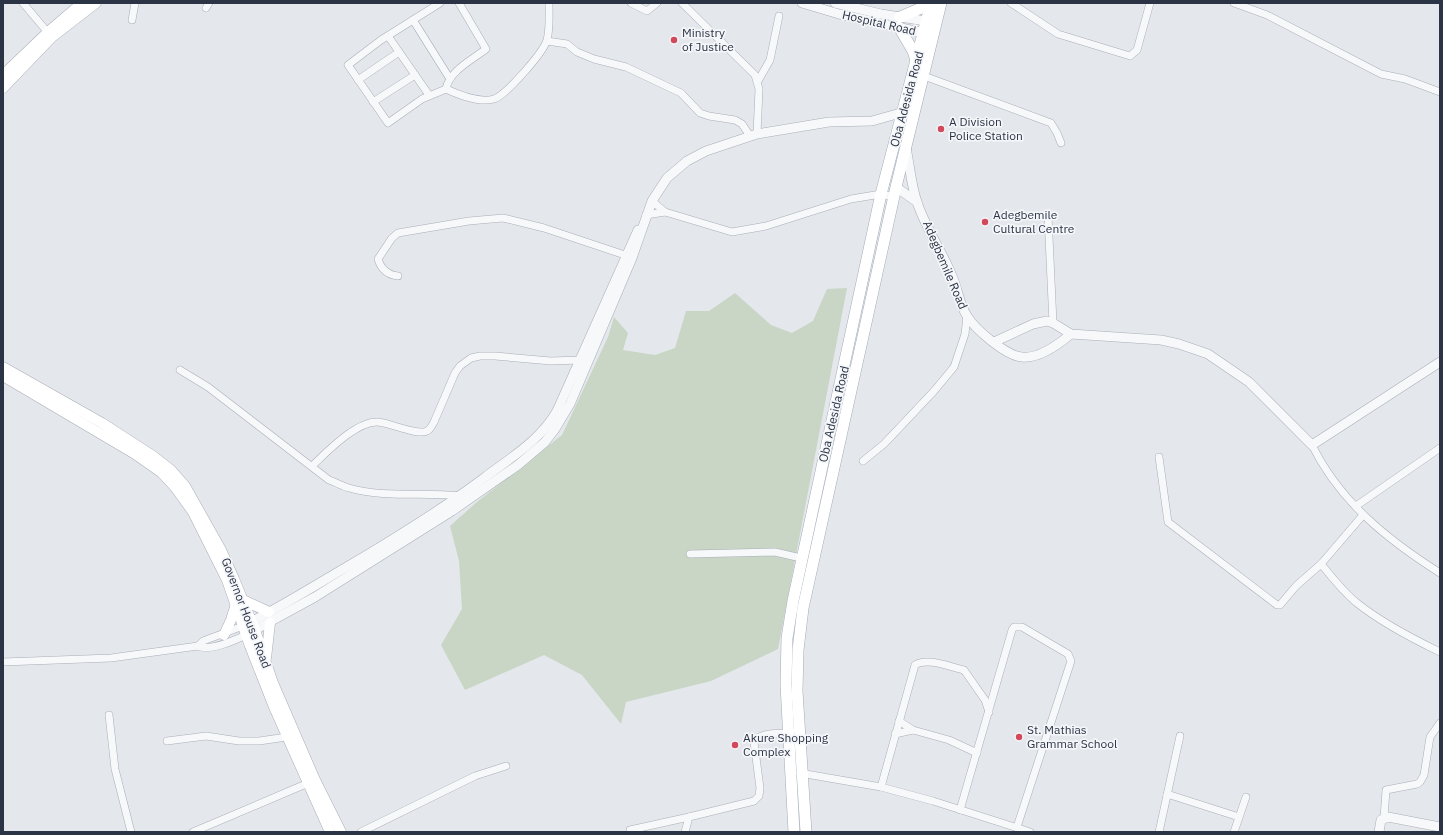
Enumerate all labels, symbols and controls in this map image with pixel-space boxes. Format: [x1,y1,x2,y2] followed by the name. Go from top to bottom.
[841,7,917,38] street label: Hospital Road
[682,25,734,54] place label: Ministry of Justice
[669,35,679,45] marker: Ministry of Justice
[887,49,927,148] street label: Oba Adesida Road
[949,114,1023,143] place label: A Division Police Station
[936,124,946,134] marker: A Division Police Station
[993,207,1075,236] place label: Adegbemile Cultural Centre
[980,217,990,227] marker: Adegbemile Cultural Centre
[920,218,971,311] street label: Adegbemile Road
[815,364,852,464] street label: Oba Adesida Road
[218,555,275,670] street label: Governor House Road
[1027,722,1117,751] place label: St. Mathias Grammar School
[743,730,829,759] place label: Akure Shopping Complex
[1014,732,1024,742] marker: St. Mathias Grammar School
[730,740,740,750] marker: Akure Shopping Complex

